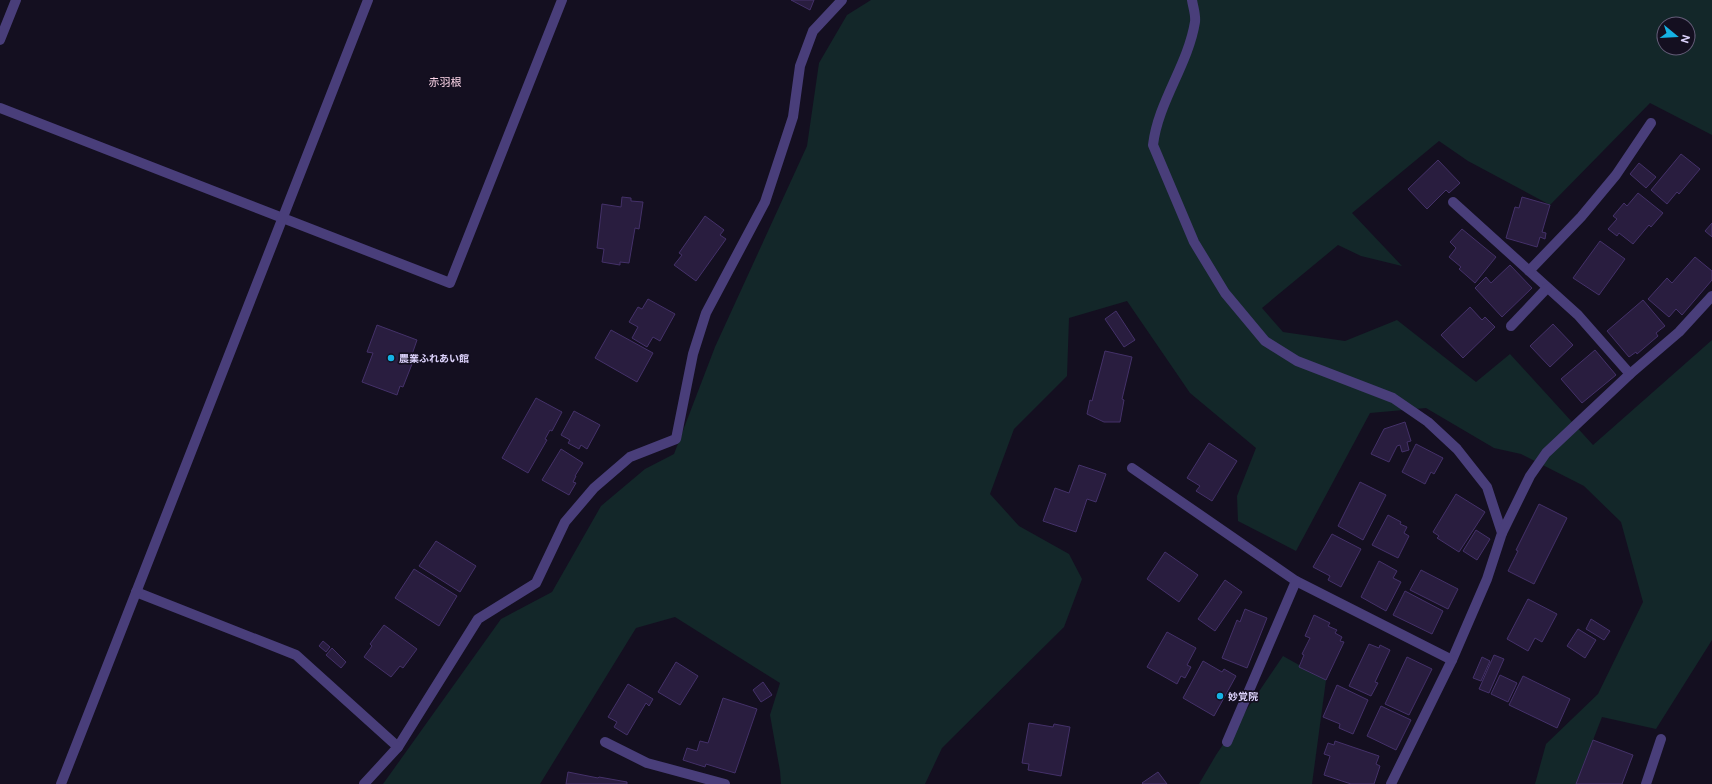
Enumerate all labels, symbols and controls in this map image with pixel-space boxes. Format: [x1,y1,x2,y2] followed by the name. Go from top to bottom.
[1656,16,1696,56] north arrow
[1678,33,1693,45] text: N
[429,75,462,89] district label: 赤羽根
[399,352,469,365] place label: 農業ふれあい館
[386,353,396,363] marker: 農業ふれあい館
[1228,690,1258,703] place label: 妙覚院
[1215,691,1225,701] marker: 妙覚院

